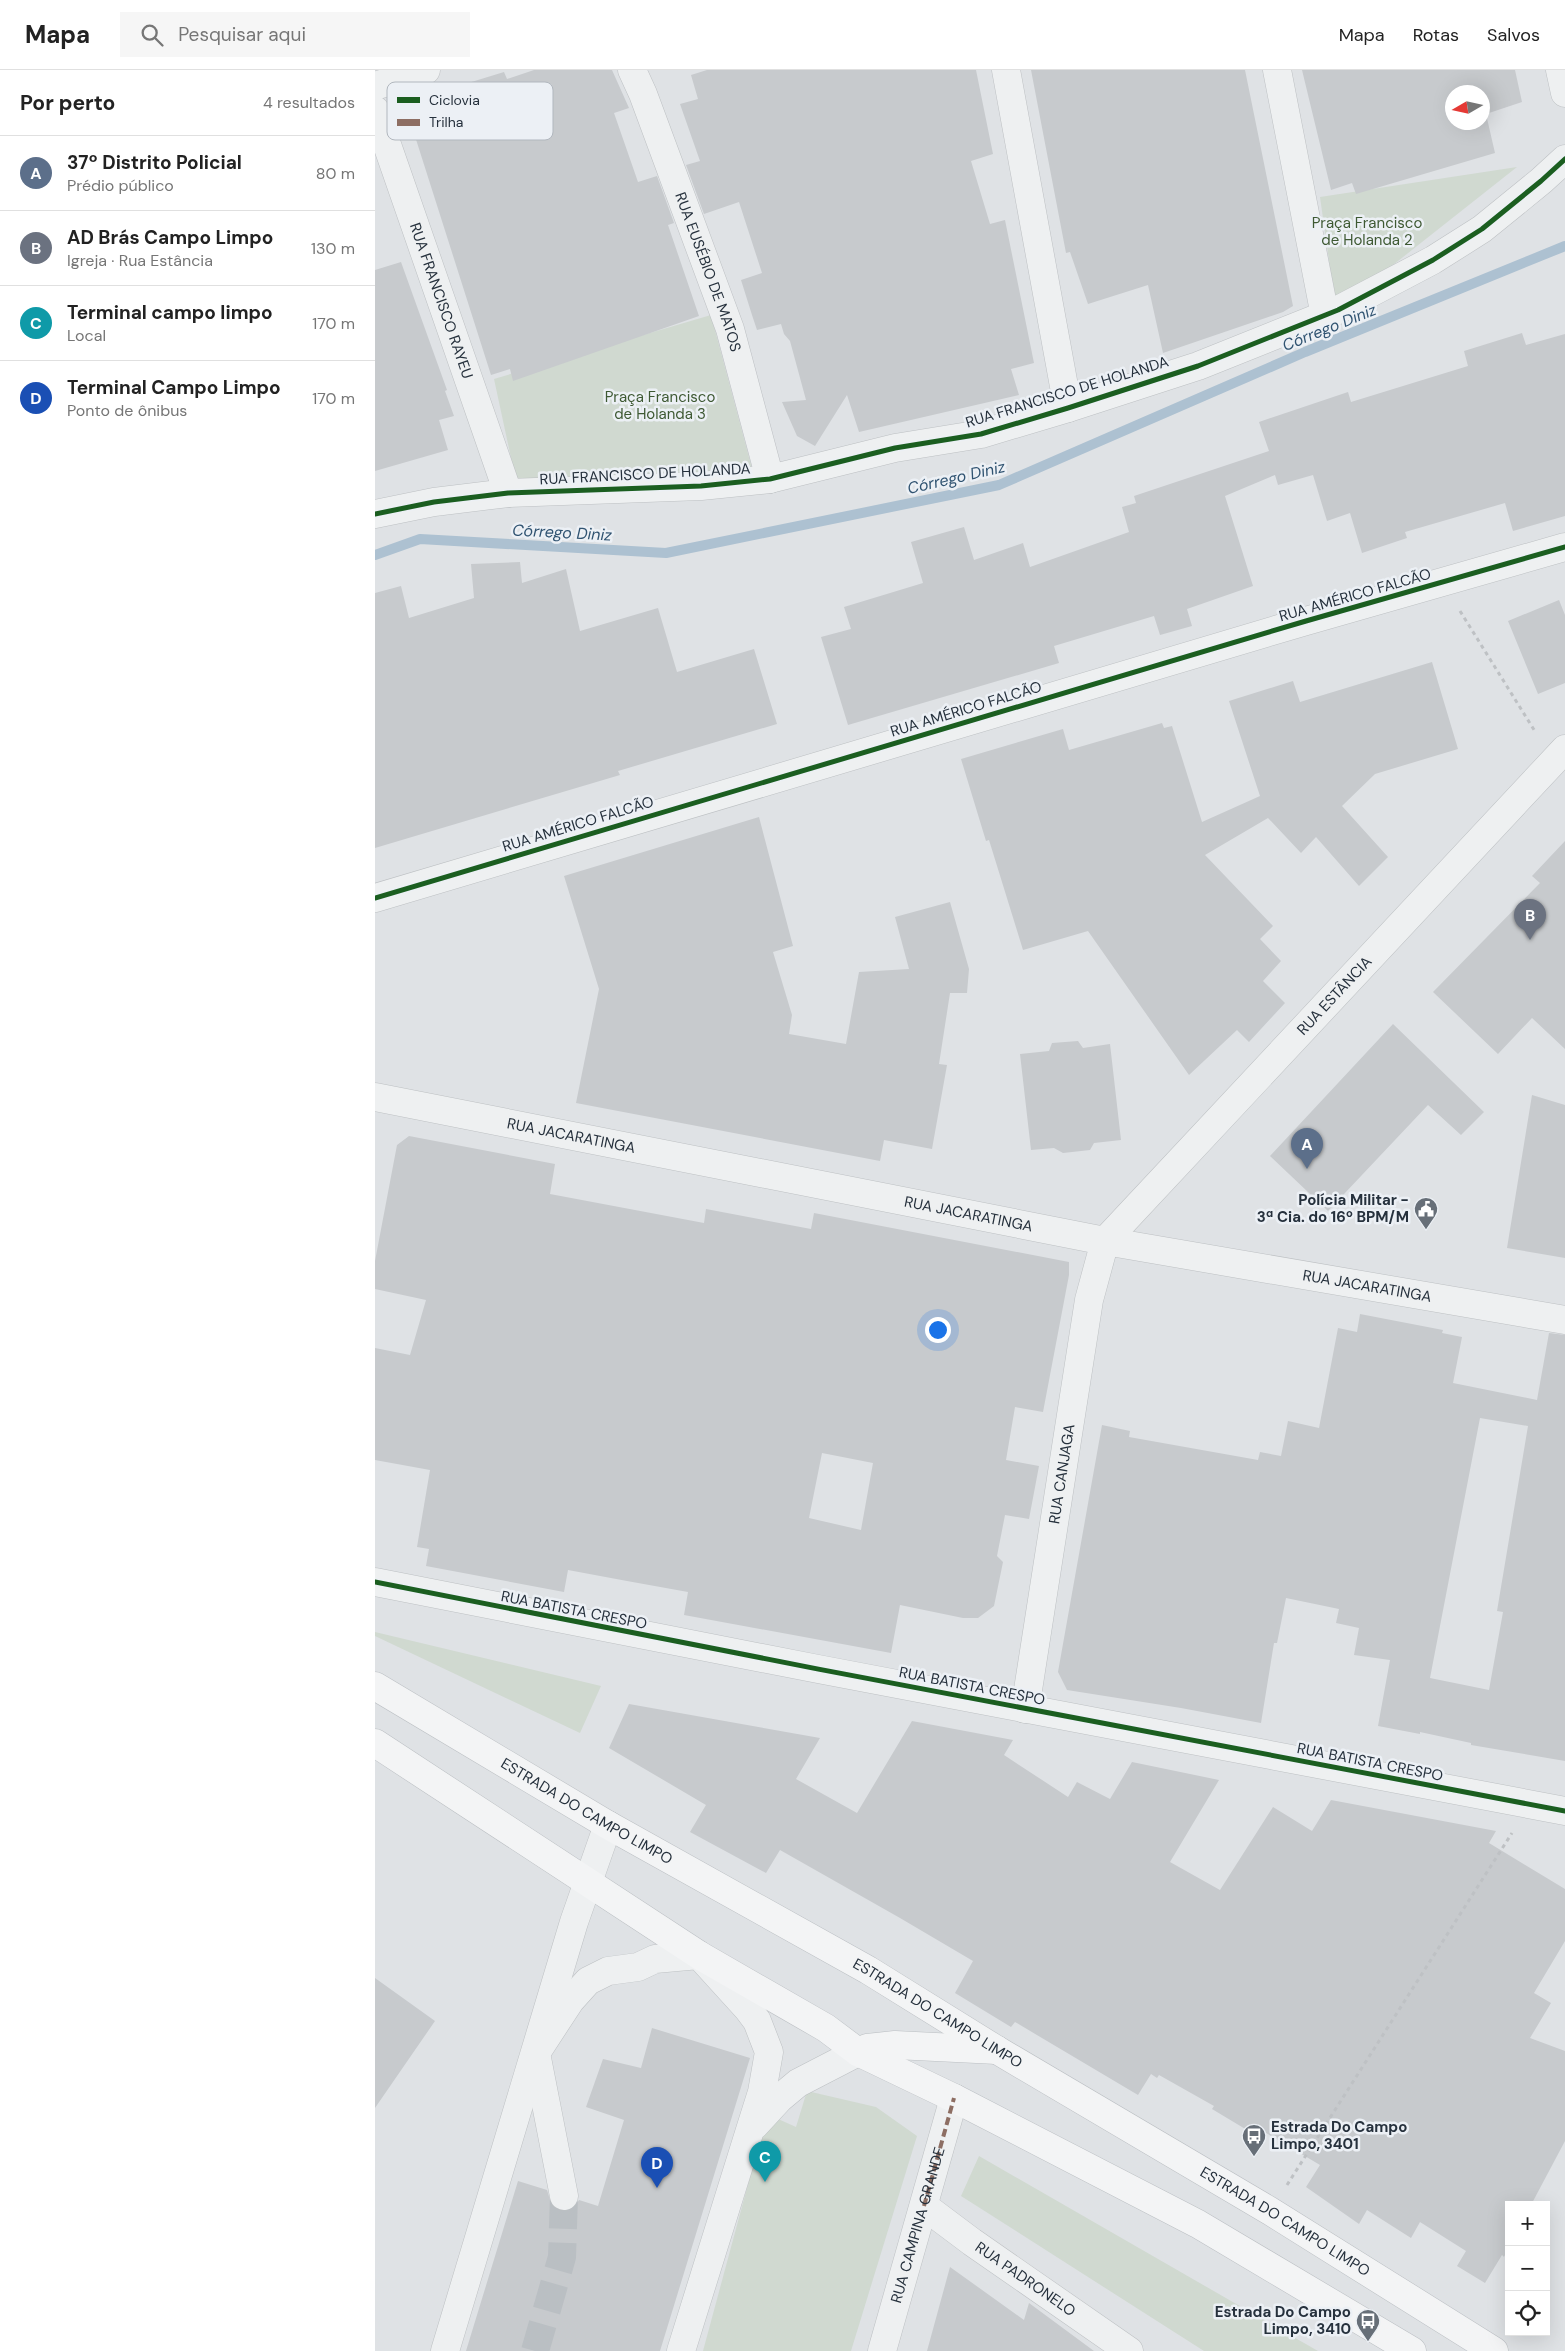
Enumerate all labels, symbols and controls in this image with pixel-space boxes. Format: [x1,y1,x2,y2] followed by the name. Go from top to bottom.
[120,12,470,57] search box
[25,19,90,50] text: Mapa
[138,21,166,49] icon: search
[178,22,306,47] text: Pesquisar aqui
[1339,23,1385,47] text: Mapa
[1413,23,1459,47] text: Rotas
[1487,23,1540,47] text: Salvos
[387,82,553,140] legend
[1445,85,1490,130] north arrow
[20,89,115,117] text: Por perto
[429,91,480,109] text: Ciclovia
[263,92,355,113] text: 4 resultados
[429,113,463,131] text: Trilha
[67,150,242,175] text: 37º Distrito Policial
[30,163,42,184] text: A
[316,163,355,184] text: 80 m
[67,175,174,196] text: Prédio público
[670,189,746,354] street label: RUA EUSÉBIO DE MATOS
[1312,213,1422,250] park label: Praça Francisco de Holanda 2
[405,220,478,381] street label: RUA FRANCISCO RAYEU
[67,225,273,250] text: AD Brás Campo Limpo
[31,238,41,259] text: B
[311,238,355,259] text: 130 m
[67,250,213,271] text: Igreja · Rua Estância
[1279,299,1380,356] water label: Córrego Diniz
[67,300,273,325] text: Terminal campo limpo
[30,313,42,334] text: C
[312,313,355,334] text: 170 m
[67,325,106,346] text: Local
[963,352,1171,432] street label: RUA FRANCISCO DE HOLANDA
[67,375,281,400] text: Terminal Campo Limpo
[605,387,715,424] park label: Praça Francisco de Holanda 3
[30,388,42,409] text: D
[312,388,355,409] text: 170 m
[67,400,187,421] text: Ponto de ônibus
[905,456,1008,499] water label: Córrego Diniz
[539,458,751,490] street label: RUA FRANCISCO DE HOLANDA
[512,519,613,546] water label: Córrego Diniz
[1277,564,1433,626] street label: RUA AMÉRICO FALCÃO
[888,676,1044,742] street label: RUA AMÉRICO FALCÃO
[500,791,656,857] street label: RUA AMÉRICO FALCÃO
[1514,899,1546,940] pin: B
[1293,952,1376,1039] street label: RUA ESTÂNCIA
[505,1113,637,1158] street label: RUA JACARATINGA
[1291,1128,1323,1169] pin: A
[1257,1190,1409,1227] place label: Polícia Militar - 3ª Cia. do 16º BPM/M
[903,1192,1035,1237] street label: RUA JACARATINGA
[1413,1196,1439,1230] public building icon: Polícia Militar - 3ª Cia. do 16º BPM/M
[1301,1265,1433,1307] street label: RUA JACARATINGA
[925,1317,951,1343] your location
[1044,1422,1079,1525] street label: RUA CANJAGA
[499,1586,649,1634] street label: RUA BATISTA CRESPO
[897,1662,1047,1710] street label: RUA BATISTA CRESPO
[1295,1738,1445,1786] street label: RUA BATISTA CRESPO
[497,1753,676,1869] street label: ESTRADA DO CAMPO LIMPO
[849,1954,1026,2073] street label: ESTRADA DO CAMPO LIMPO
[1271,2117,1407,2154] place label: Estrada Do Campo Limpo, 3401
[1241,2123,1267,2157] bus stop icon: Estrada Do Campo Limpo, 3401
[749,2141,781,2182] pin: C
[886,2145,950,2305] street label: RUA CAMPINA GRANDE
[641,2147,673,2188] pin: D
[1196,2162,1374,2281] street label: ESTRADA DO CAMPO LIMPO
[1505,2201,1550,2336] map controls
[1505,2201,1550,2246] button: +
[971,2237,1080,2321] street label: RUA PADRONELO
[1505,2246,1550,2291] button: −
[1505,2291,1550,2336] button: locate
[1215,2302,1351,2339] place label: Estrada Do Campo Limpo, 3410
[1355,2308,1381,2342] bus stop icon: Estrada Do Campo Limpo, 3410

